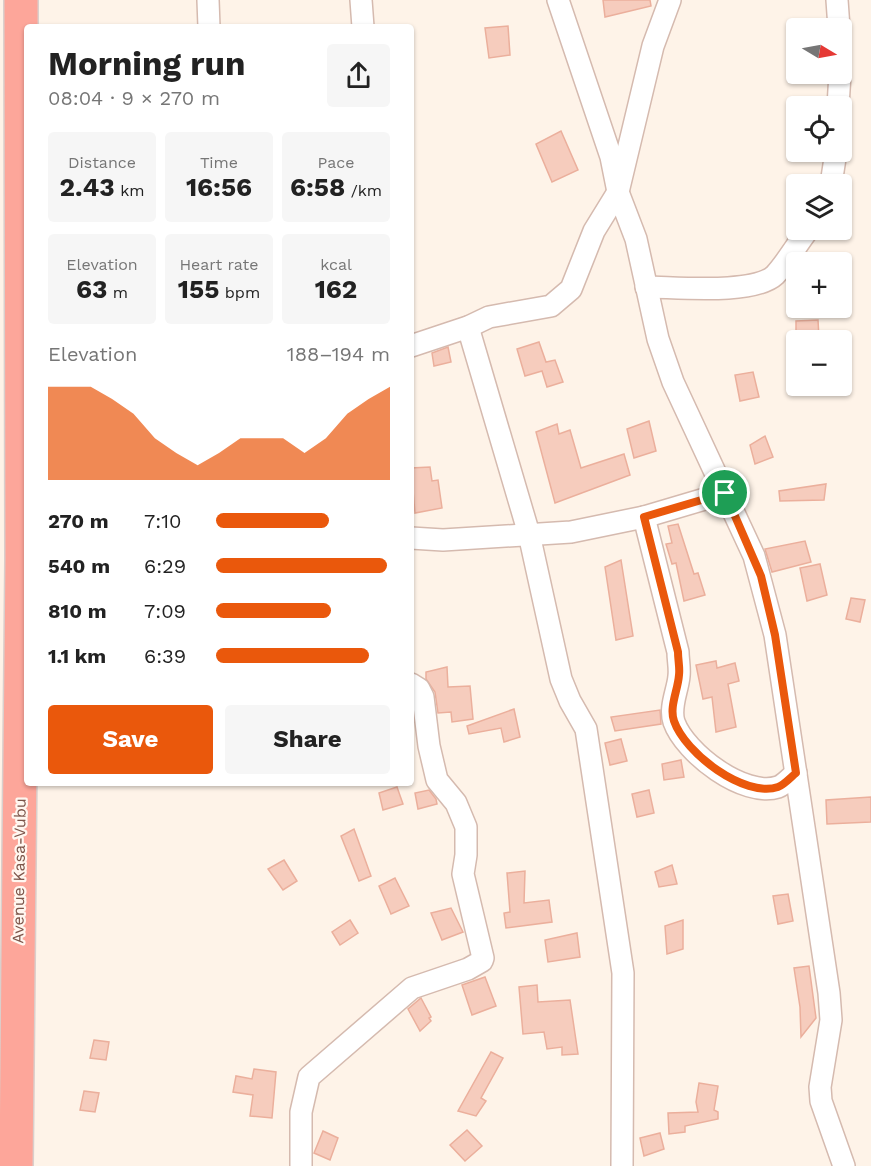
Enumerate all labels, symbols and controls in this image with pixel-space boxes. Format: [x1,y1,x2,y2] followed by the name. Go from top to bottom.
[786,18,852,84] north arrow
[786,18,852,396] map controls
[48,44,245,83] text: Morning run
[327,44,390,107] button: share
[48,86,220,110] text: 08:04 · 9 × 270 m
[786,96,852,162] button: locate
[68,153,136,172] text: Distance
[200,153,238,172] text: Time
[317,153,355,172] text: Pace
[60,172,115,202] text: 2.43
[186,172,252,202] text: 16:56
[290,172,345,202] text: 6:58
[786,174,852,240] button: layers
[115,181,144,200] text: km
[345,181,382,200] text: /km
[786,252,852,318] button: +
[66,255,138,274] text: Elevation
[179,255,259,274] text: Heart rate
[320,255,352,274] text: kcal
[76,274,107,304] text: 63
[178,274,219,304] text: 155
[315,274,357,304] text: 162
[107,283,128,302] text: m
[219,283,260,302] text: bpm
[786,330,852,396] button: −
[48,342,137,366] text: Elevation
[287,342,390,366] text: 188–194 m
[699,467,750,518] pin
[708,476,741,509] icon: arrive
[48,509,109,533] text: 270 m
[144,509,181,533] text: 7:10
[48,554,110,578] text: 540 m
[144,554,186,578] text: 6:29
[48,599,107,623] text: 810 m
[144,599,186,623] text: 7:09
[48,644,106,668] text: 1.1 km
[144,644,186,668] text: 6:39
[48,705,213,774] button: Save
[225,705,390,774] button: Share
[8,798,30,944] street label: Avenue Kasa-Vubu

